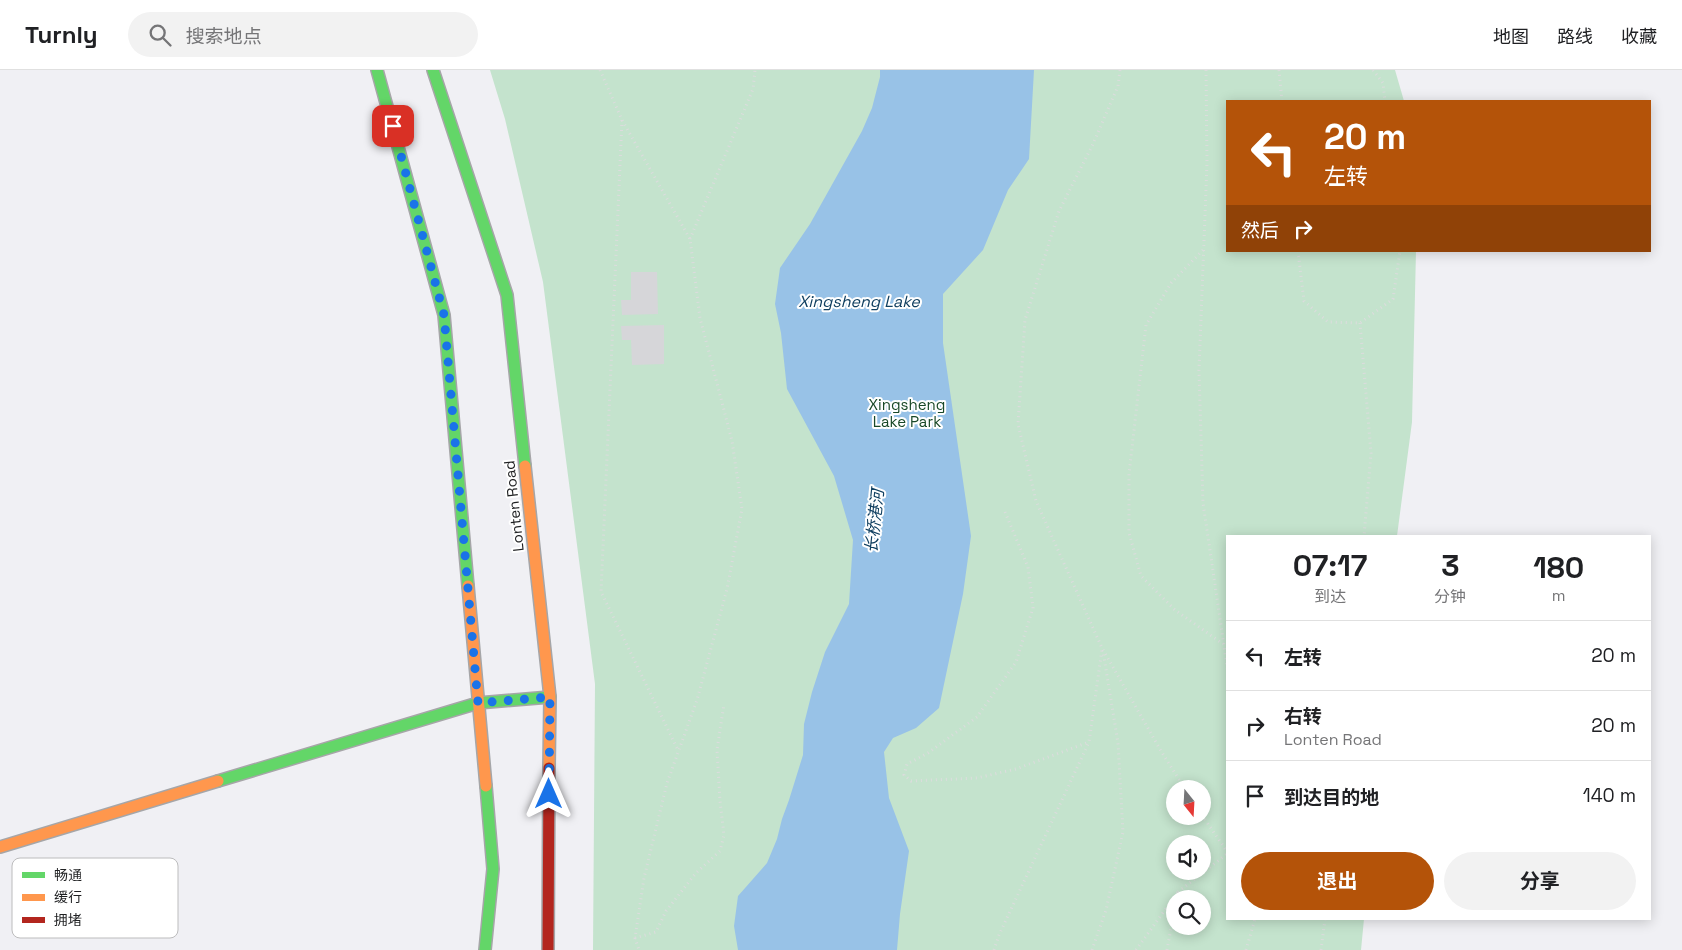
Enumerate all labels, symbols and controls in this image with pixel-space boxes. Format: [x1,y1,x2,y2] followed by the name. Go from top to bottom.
[128,12,478,57] search box
[25,19,98,50] text: Turnly
[146,21,174,49] icon: search
[186,24,262,49] text: 搜索地点
[1493,25,1529,48] text: 地图
[1557,25,1593,48] text: 路线
[1621,25,1657,48] text: 收藏
[372,105,414,147] pin
[379,112,407,140] icon: arrive
[1324,115,1406,159] text: 20 m
[1241,120,1306,185] icon: left
[1324,162,1368,190] text: 左转
[1289,215,1317,243] icon: right
[1241,218,1279,243] text: 然后
[798,291,920,312] water label: Xingsheng Lake
[869,395,945,431] park label: Xingsheng Lake Park
[499,459,528,553] street label: Lonten Road
[861,485,889,554] water label: 长桥港河
[1293,546,1367,585] text: 07:17
[1441,546,1459,585] text: 3
[1533,548,1584,587] text: 180
[1552,585,1566,606] text: m
[1314,586,1346,607] text: 到达
[1434,586,1466,607] text: 分钟
[1241,642,1269,670] icon: left
[1591,643,1636,668] text: 20 m
[1284,645,1322,670] text: 左转
[1284,704,1322,729] text: 右转
[1241,712,1269,740] icon: right
[1591,713,1636,738] text: 20 m
[1284,729,1382,750] text: Lonten Road
[522,767,574,819] position arrow
[1166,780,1211,825] north arrow
[1166,780,1211,935] map controls
[1241,782,1269,810] icon: arrive
[1583,783,1636,808] text: 140 m
[1284,785,1379,810] text: 到达目的地
[1166,835,1211,880] button: sound
[1241,852,1434,910] button: 退出
[1444,852,1636,910] button: 分享
[12,858,178,938] legend
[54,866,82,884] text: 畅通
[54,888,82,906] text: 缓行
[1166,890,1211,935] button: search
[54,911,82,929] text: 拥堵

